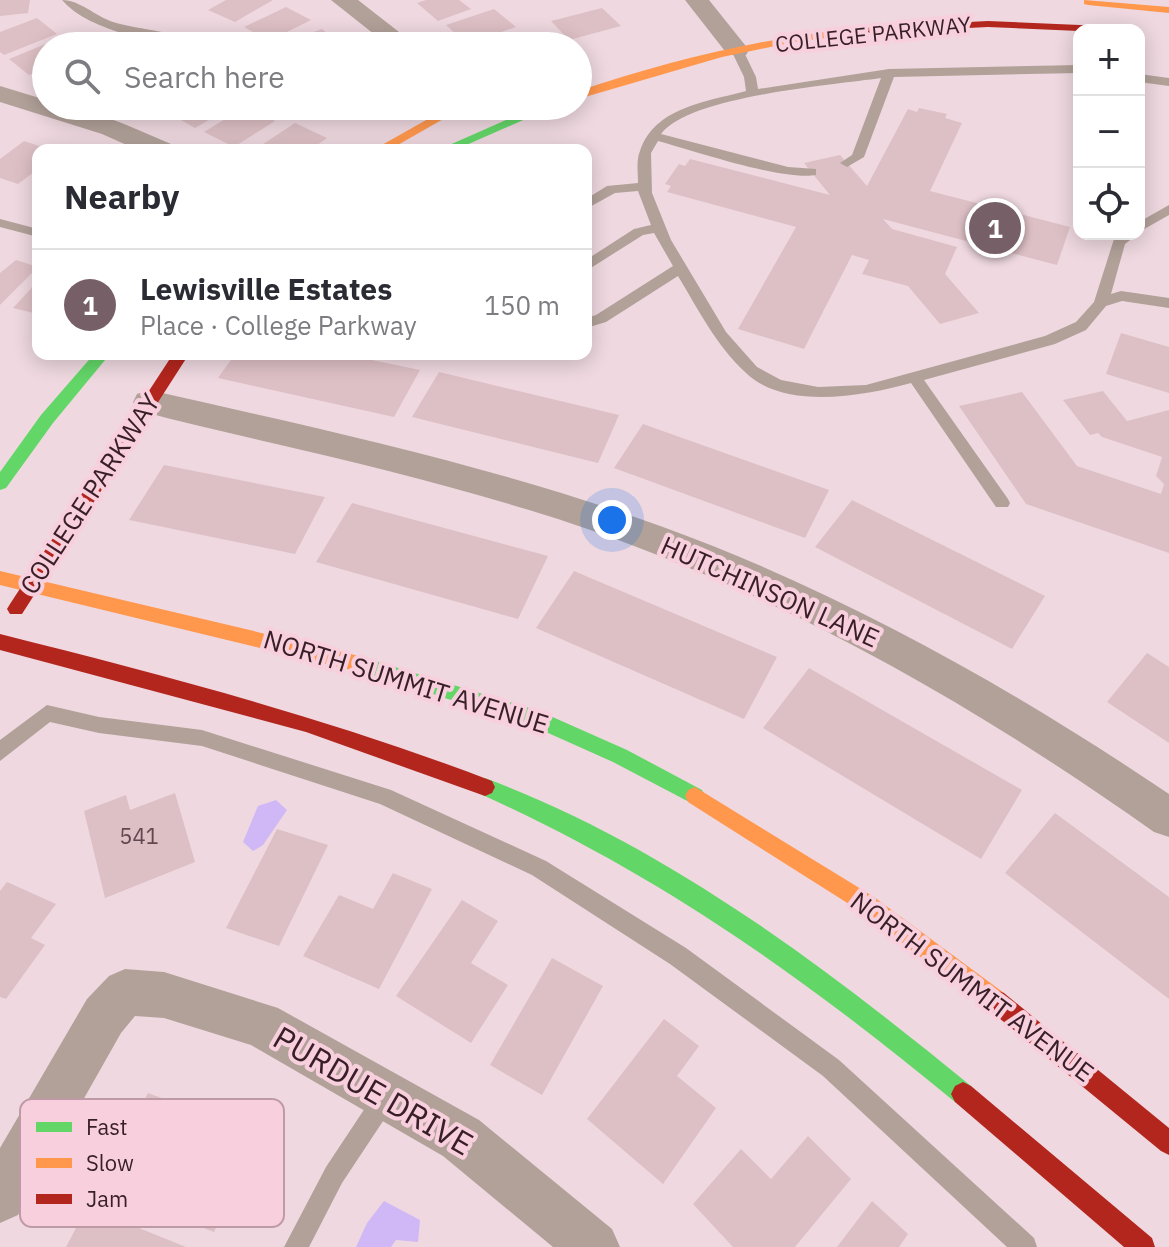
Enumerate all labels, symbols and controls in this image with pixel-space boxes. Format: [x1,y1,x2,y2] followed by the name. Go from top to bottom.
[774,9,972,58] street label: COLLEGE PARKWAY
[1073,24,1145,240] map controls
[1073,24,1145,96] button: +
[32,32,592,120] search box
[60,54,104,98] icon: search
[124,57,285,96] text: Search here
[1073,96,1145,168] button: −
[1073,168,1145,240] button: locate
[64,174,179,218] text: Nearby
[969,198,1021,258] pin: 1
[140,269,392,308] text: Lewisville Estates
[82,288,98,322] text: 1
[484,288,560,322] text: 150 m
[140,308,417,342] text: Place · College Parkway
[12,386,167,600] street label: COLLEGE PARKWAY
[592,500,632,540] your location
[656,528,885,654] street label: HUTCHINSON LANE
[260,621,553,741] street label: NORTH SUMMIT AVENUE
[119,821,159,850] house number: 541
[844,884,1101,1089] street label: NORTH SUMMIT AVENUE
[266,1016,481,1164] street label: PURDUE DRIVE
[20,1099,284,1227] legend
[86,1112,127,1141] text: Fast
[86,1148,134,1177] text: Slow
[86,1184,128,1213] text: Jam

